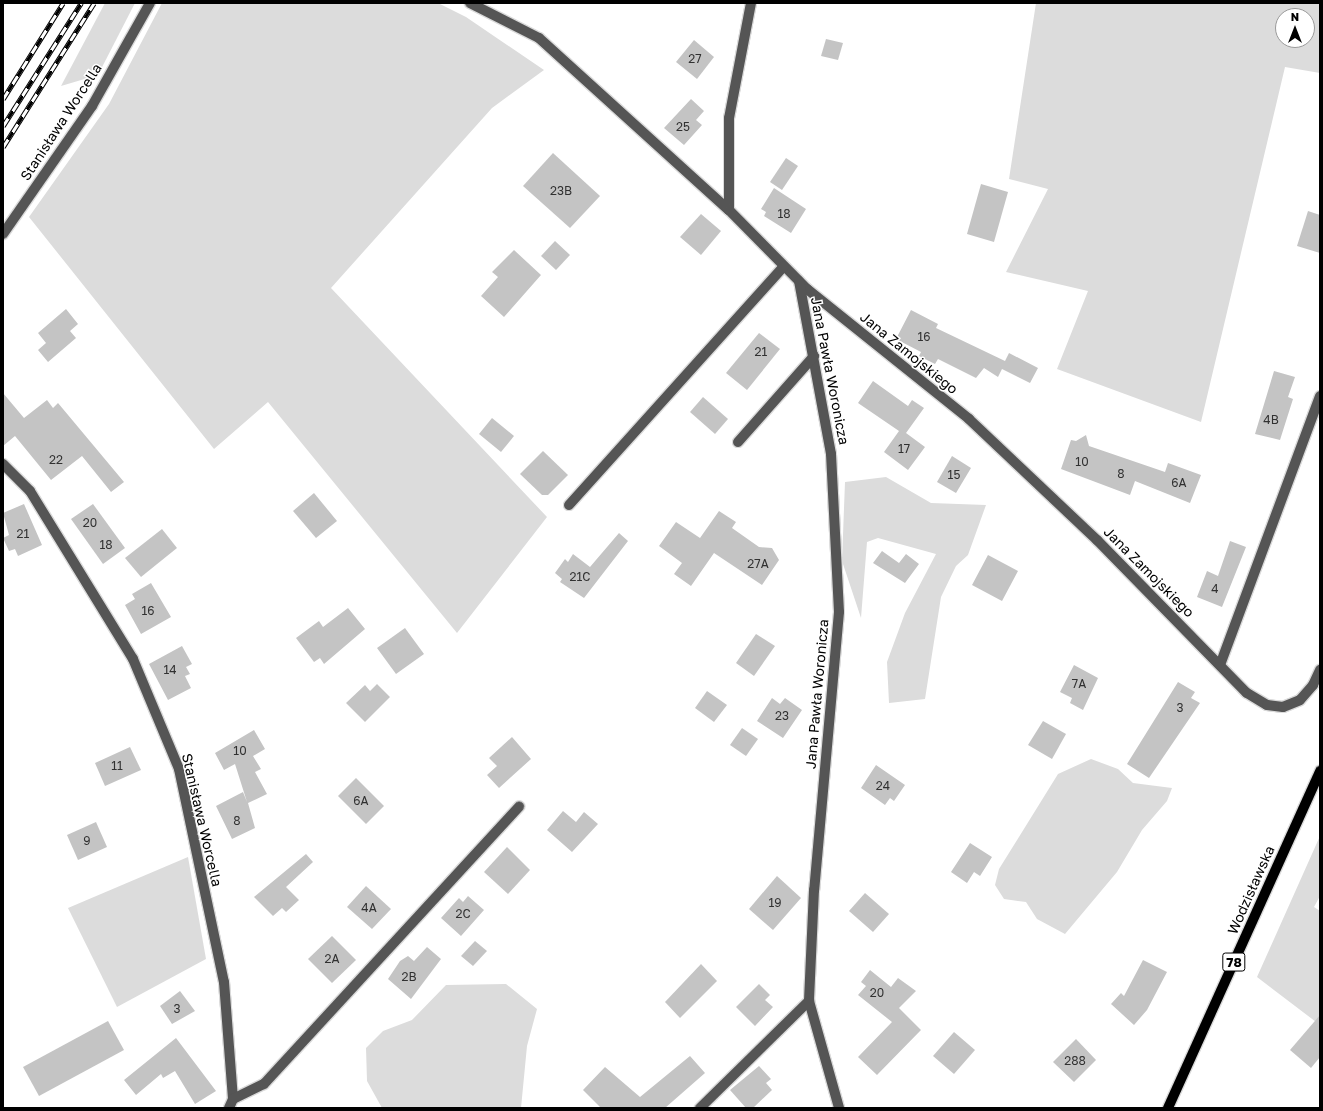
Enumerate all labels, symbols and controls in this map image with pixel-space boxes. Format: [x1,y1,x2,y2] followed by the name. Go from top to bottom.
[1275,8,1315,48] north arrow
[1291,10,1299,23] text: N
[688,52,702,66] house number: 27
[17,60,105,184] street label: Stanisława Worcella
[676,120,690,134] house number: 25
[550,184,572,198] house number: 23B
[777,207,791,221] house number: 18
[807,296,853,446] street label: Jana Pawła Woronicza
[857,308,961,398] street label: Jana Zamojskiego
[917,330,931,344] house number: 16
[755,345,767,359] house number: 21
[1263,413,1279,427] house number: 4B
[898,442,910,456] house number: 17
[49,453,63,467] house number: 22
[1075,455,1089,469] house number: 10
[1117,467,1125,481] house number: 8
[948,468,960,482] house number: 15
[1171,476,1187,490] house number: 6A
[83,516,97,530] house number: 20
[1100,523,1198,621] street label: Jana Zamojskiego
[17,527,29,541] house number: 21
[99,538,113,552] house number: 18
[747,557,769,571] house number: 27A
[570,570,590,584] house number: 21C
[1211,582,1219,596] house number: 4
[141,604,155,618] house number: 16
[802,619,832,769] street label: Jana Pawła Woronicza
[163,663,177,677] house number: 14
[1072,677,1086,691] house number: 7A
[1176,701,1184,715] house number: 3
[775,709,789,723] house number: 23
[233,744,247,758] house number: 10
[178,752,226,888] street label: Stanisława Worcella
[111,759,123,773] house number: 11
[876,779,890,793] house number: 24
[353,794,369,808] house number: 6A
[233,814,241,828] house number: 8
[83,834,91,848] house number: 9
[1224,843,1278,937] street label: Wodzisławska
[768,896,782,910] house number: 19
[361,901,377,915] house number: 4A
[455,907,471,921] house number: 2C
[1222,951,1246,973] road number: 78
[325,952,339,966] house number: 2A
[402,970,416,984] house number: 2B
[870,986,884,1000] house number: 20
[173,1002,181,1016] house number: 3
[1064,1054,1086,1068] house number: 288

